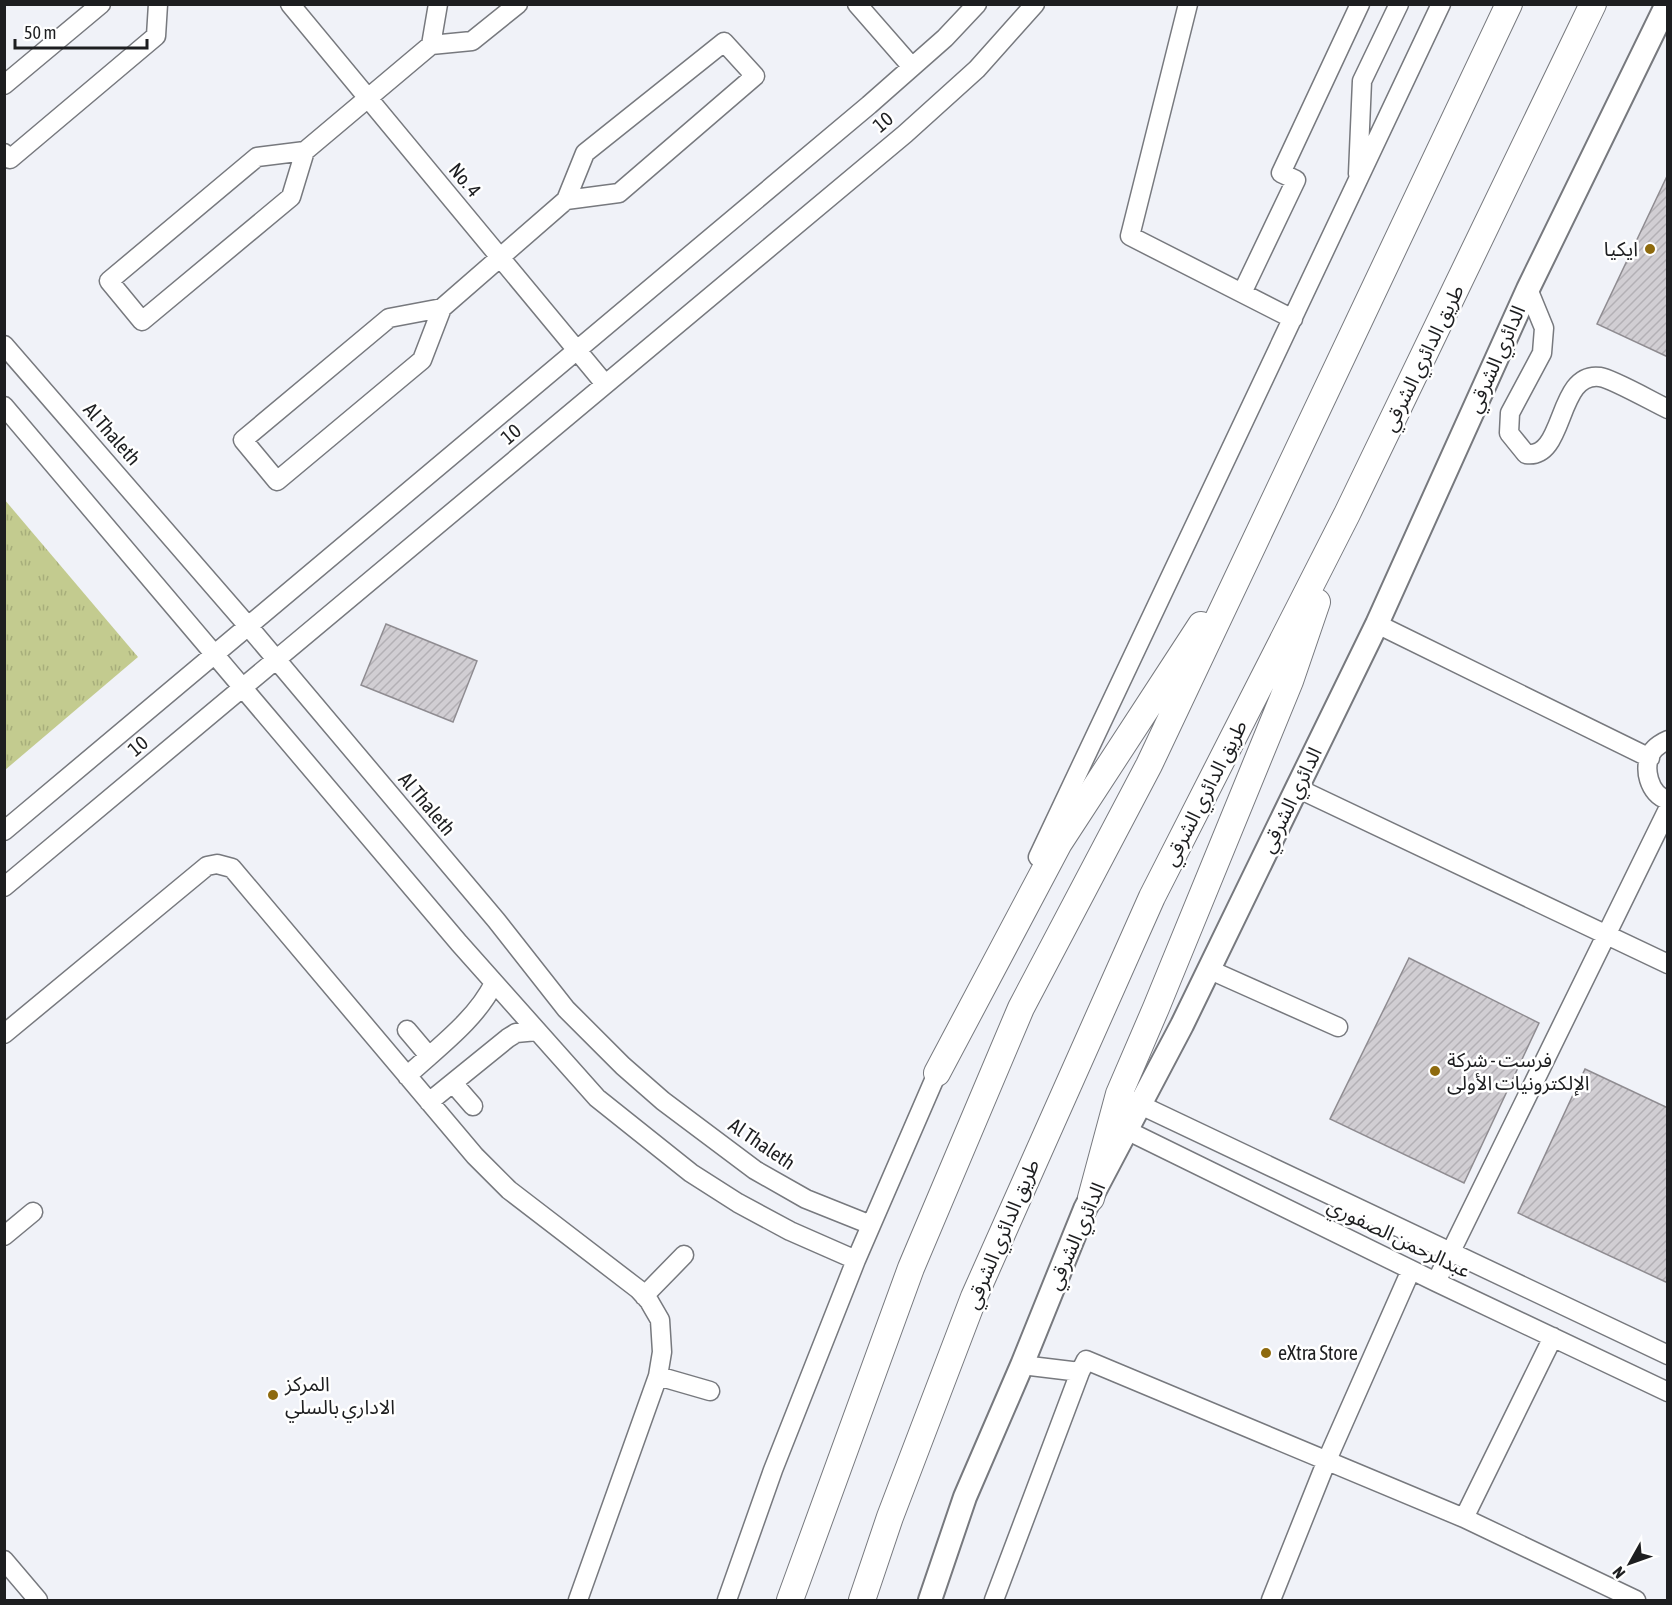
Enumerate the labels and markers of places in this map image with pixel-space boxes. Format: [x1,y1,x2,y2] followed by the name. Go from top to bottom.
[1604,237,1638,260] place label: ايكيا
[1643,242,1657,256] marker: ايكيا
[1447,1048,1590,1096] place label: فرست - شركة الإلكترونيات الأولى
[1428,1064,1442,1078] marker: فرست - شركة الإلكترونيات الأولى
[1278,1341,1358,1364] place label: eXtra Store
[1259,1346,1273,1360] marker: eXtra Store
[284,1372,395,1423] place label: المركز الاداري بالسلي
[266,1388,280,1402] marker: المركز الاداري بالسلي

